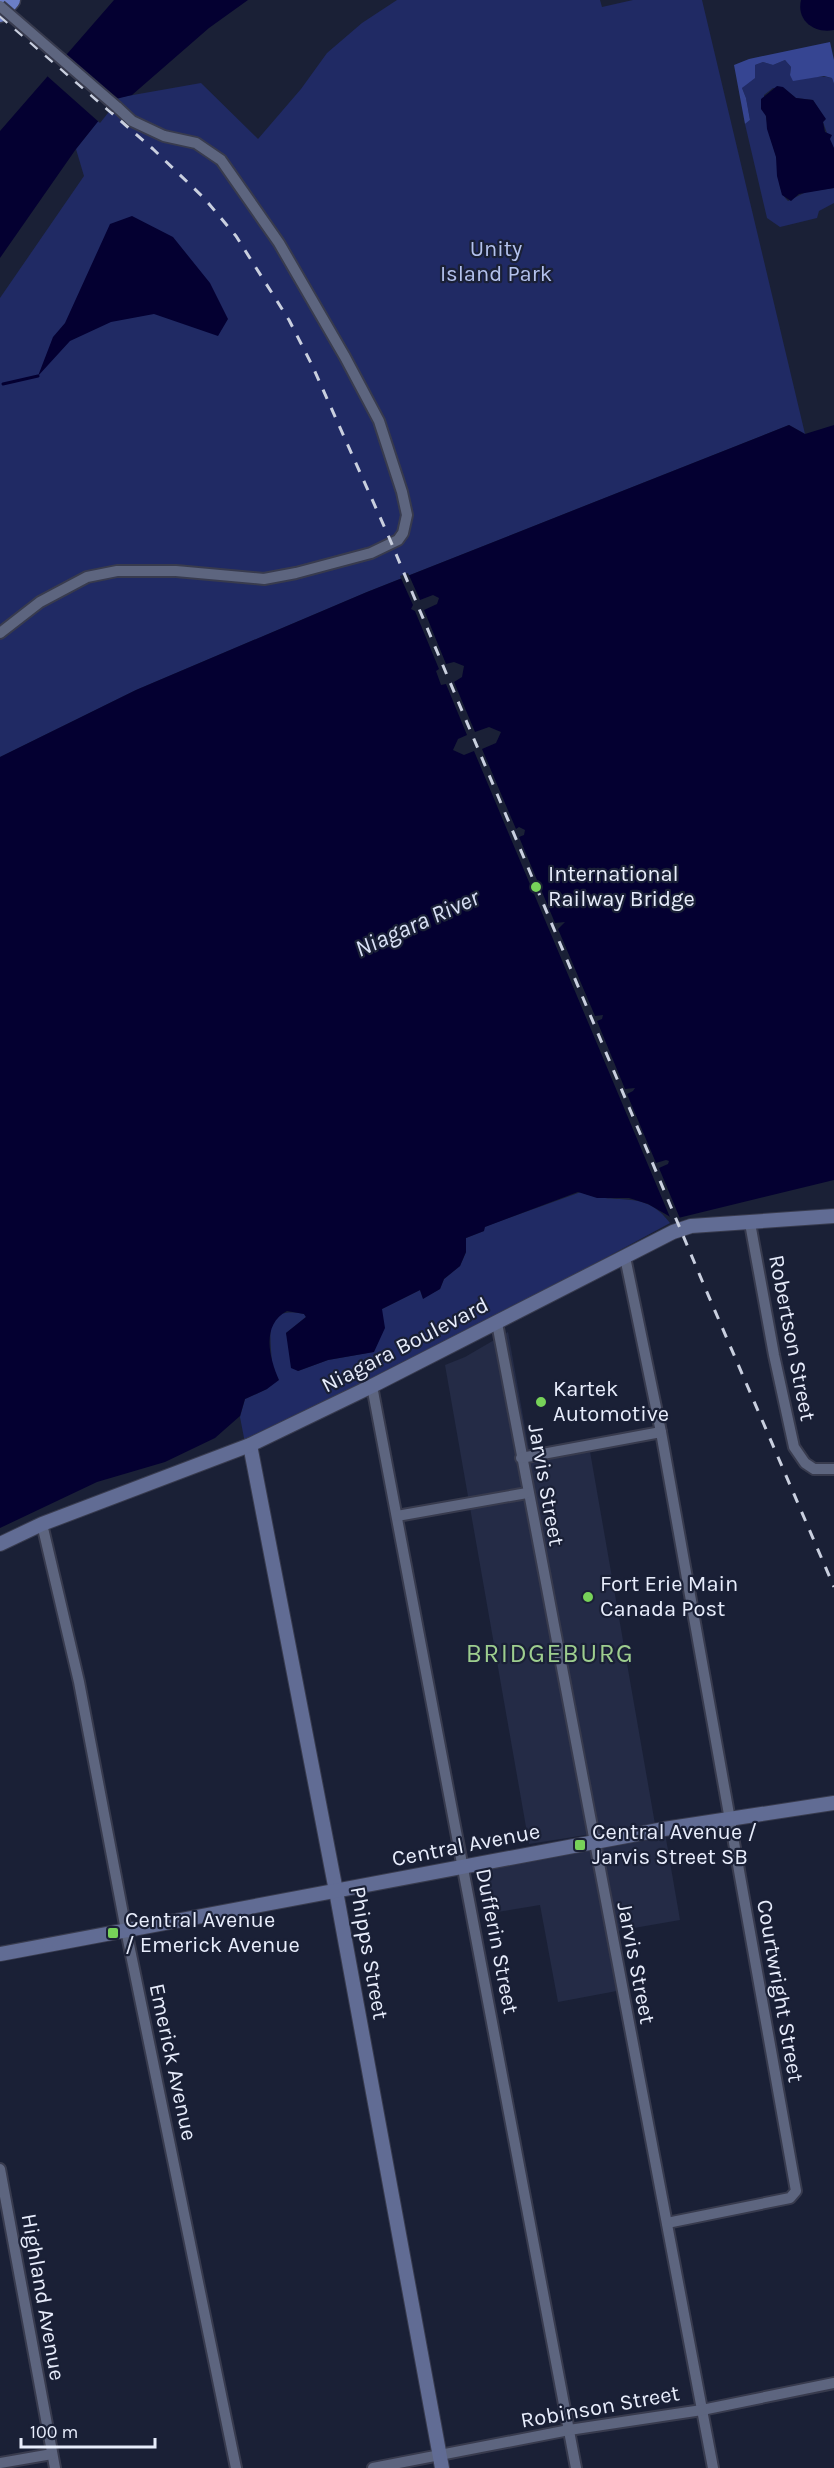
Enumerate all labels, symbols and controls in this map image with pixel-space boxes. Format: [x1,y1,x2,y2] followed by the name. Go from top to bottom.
[440,236,552,287] park label: Unity Island Park
[548,861,695,912] place label: International Railway Bridge
[529,880,543,894] marker: International Railway Bridge
[351,883,484,963] water label: Niagara River
[763,1253,821,1423] street label: Robertson Street
[317,1292,493,1398] street label: Niagara Boulevard
[553,1376,669,1427] place label: Kartek Automotive
[534,1395,548,1409] marker: Kartek Automotive
[522,1422,570,1548] street label: Jarvis Street
[600,1571,738,1622] place label: Fort Erie Main Canada Post
[581,1590,595,1604] marker: Fort Erie Main Canada Post
[466,1638,634,1669] district label: BRIDGEBURG
[390,1818,542,1872] street label: Central Avenue
[592,1819,757,1870] place label: Central Avenue / Jarvis Street SB
[573,1838,587,1852] marker: Central Avenue / Jarvis Street SB
[470,1866,524,2016] street label: Dufferin Street
[344,1884,394,2022] street label: Phipps Street
[751,1898,809,2084] street label: Courtwright Street
[611,1900,661,2026] street label: Jarvis Street
[125,1907,300,1958] place label: Central Avenue / Emerick Avenue
[106,1926,120,1940] marker: Central Avenue / Emerick Avenue
[144,1981,202,2143] street label: Emerick Avenue
[16,2211,70,2383] street label: Highland Avenue
[519,2380,681,2434] street label: Robinson Street
[21,2411,154,2449] scale bar
[30,2421,78,2443] text: 100 m

